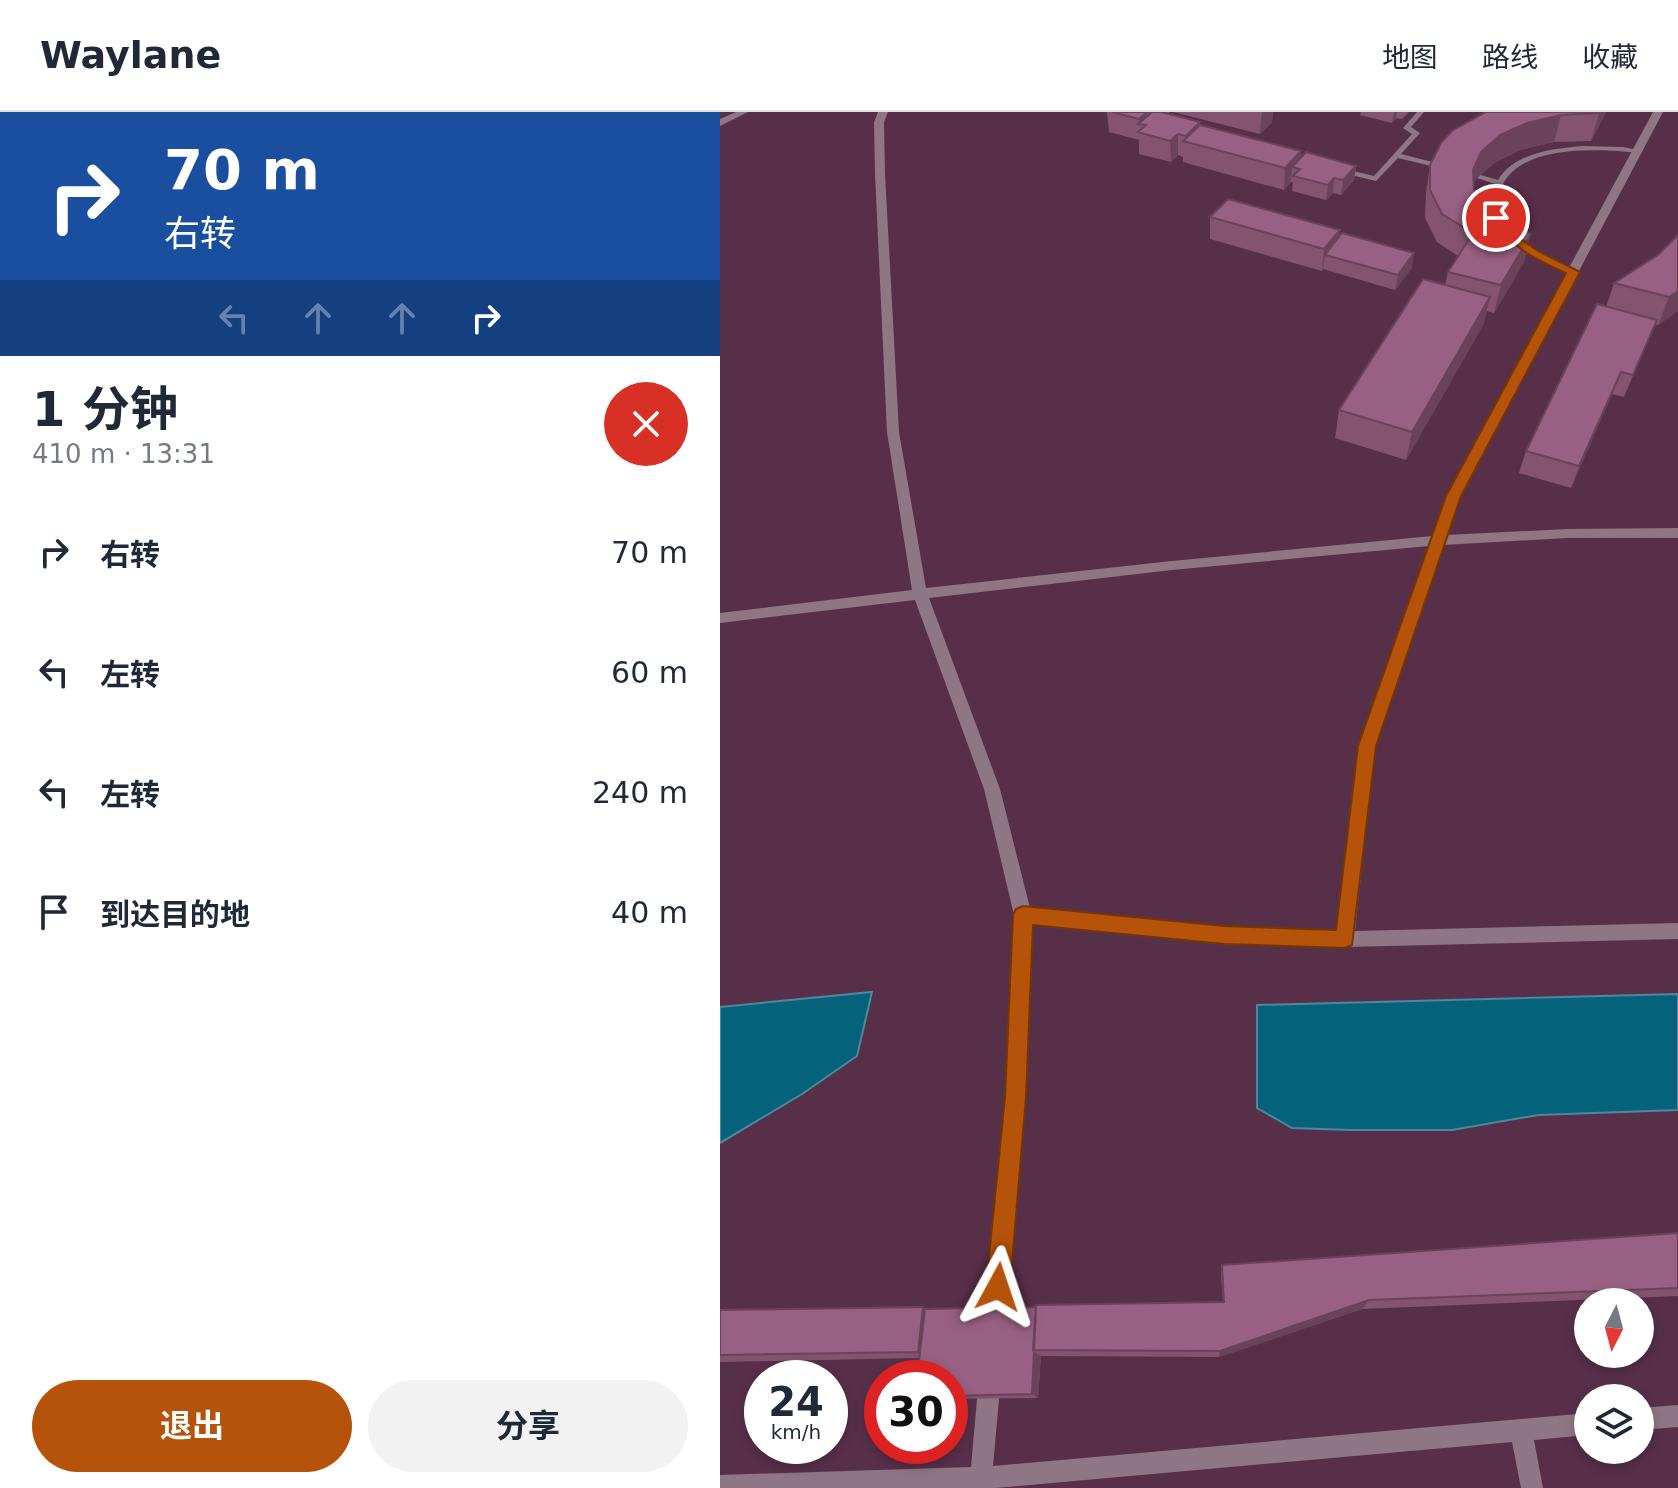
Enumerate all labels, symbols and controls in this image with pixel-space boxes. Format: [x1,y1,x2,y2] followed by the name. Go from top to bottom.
[40,33,221,77] text: Waylane
[1382,41,1438,74] text: 地图
[1482,41,1538,74] text: 路线
[1582,41,1638,74] text: 收藏
[164,137,320,202] text: 70 m
[32,144,136,248] icon: right
[1462,184,1530,252] pin
[1474,196,1518,240] icon: arrive
[164,213,236,254] text: 右转
[212,296,256,340] icon: left
[296,296,340,340] icon: ahead
[380,296,424,340] icon: ahead
[464,296,508,340] icon: right
[32,381,178,437] text: 1 分钟
[604,382,688,466] button: close
[32,439,215,469] text: 410 m · 13:31
[32,530,76,574] icon: right
[611,535,688,570] text: 70 m
[100,537,160,572] text: 右转
[32,650,76,694] icon: left
[611,655,688,690] text: 60 m
[100,657,160,692] text: 左转
[32,770,76,814] icon: left
[592,775,688,810] text: 240 m
[100,777,160,812] text: 左转
[32,890,76,934] icon: arrive
[611,895,688,930] text: 40 m
[100,897,250,932] text: 到达目的地
[956,1245,1040,1329] position arrow
[1574,1288,1654,1368] north arrow
[1574,1288,1654,1464] map controls
[864,1360,968,1464] speed limit sign: 30
[768,1379,824,1425] text: 24
[32,1380,352,1472] button: 退出
[368,1380,688,1472] button: 分享
[1574,1384,1654,1464] button: layers
[771,1420,821,1444] text: km/h

